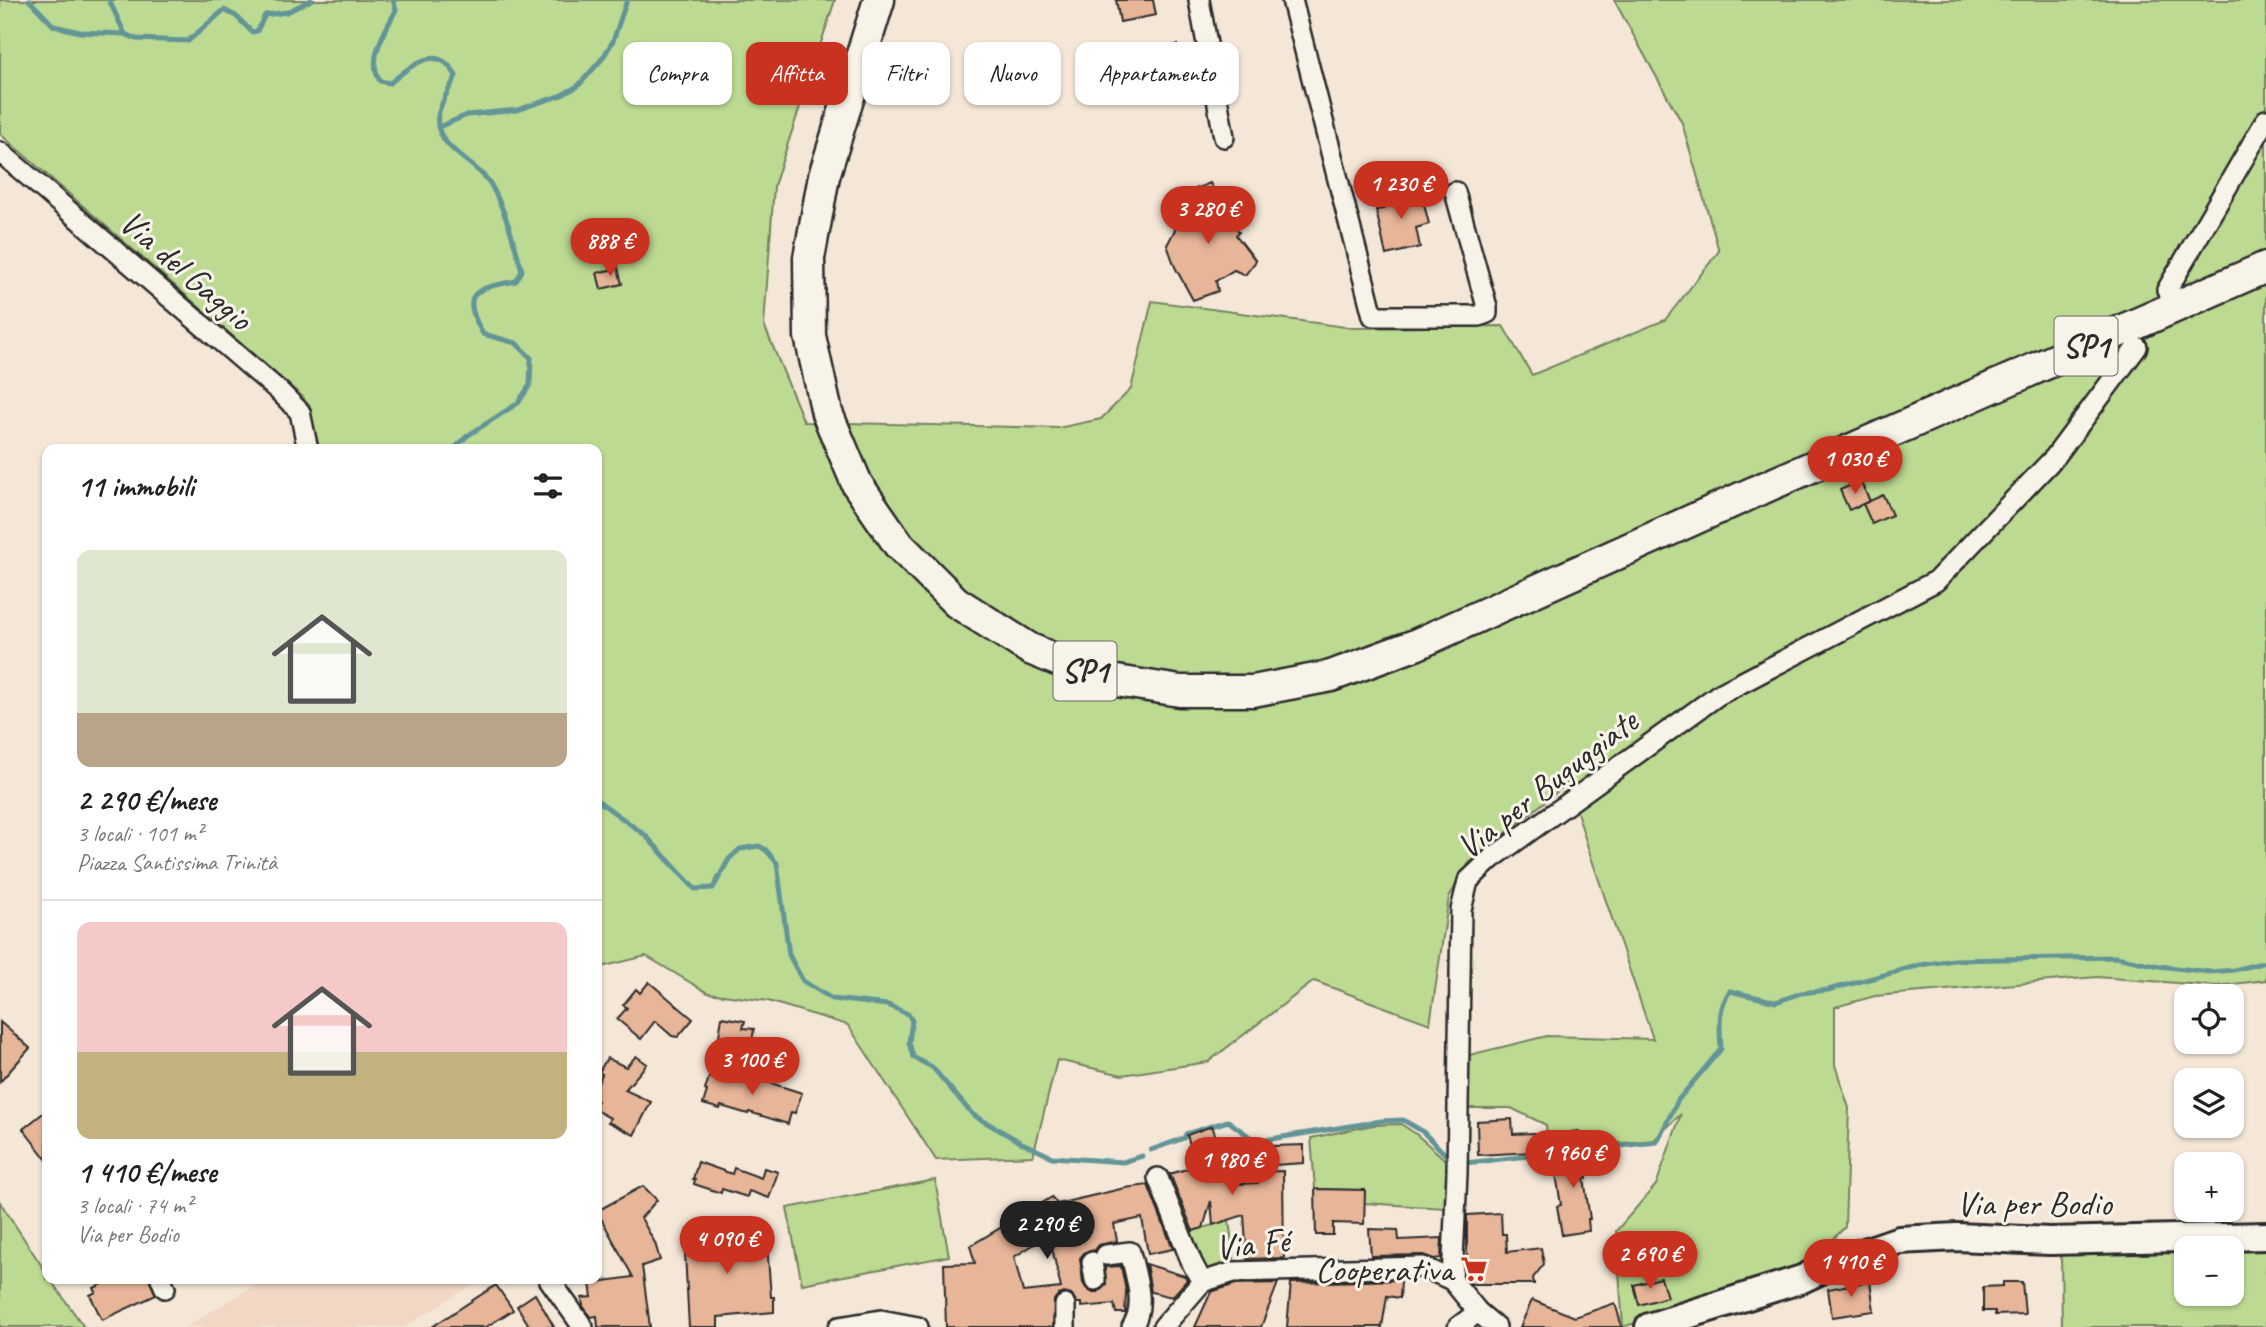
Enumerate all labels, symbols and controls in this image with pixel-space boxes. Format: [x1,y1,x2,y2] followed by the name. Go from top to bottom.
[623,42,732,105] chip: Compra
[746,42,848,105] chip: Affitta
[862,42,950,105] chip: Filtri
[964,42,1061,105] chip: Nuovo
[1075,42,1239,105] chip: Appartamento
[1336,162,1466,221] pin: 1 230 €
[1370,169,1432,198] text: 1 230 €
[1143,187,1273,246] pin: 3 280 €
[1177,194,1239,223] text: 3 280 €
[110,200,263,341] street label: Via del Gaggio
[561,218,659,278] pin: 888 €
[587,226,633,255] text: 888 €
[2054,316,2118,376] road number: SP1
[1790,436,1920,496] pin: 1 030 €
[1824,444,1886,473] text: 1 030 €
[77,467,194,505] text: 11 immobili
[529,467,567,505] icon: filters
[259,596,385,722] icon: home
[1054,642,1116,700] road number: SP1
[1447,698,1649,869] street label: Via per Buguggiate
[77,781,216,819] text: 2 290 €/mese
[77,819,203,848] text: 3 locali · 101 m²
[77,848,277,877] text: Piazza Santissima Trinità
[259,968,385,1094] icon: home
[2174,984,2244,1306] map controls
[2174,984,2244,1054] button: locate
[687,1038,817,1097] pin: 3 100 €
[721,1045,783,1074] text: 3 100 €
[2174,1068,2244,1138] button: layers
[1508,1130,1638,1190] pin: 1 960 €
[1167,1138,1297,1197] pin: 1 980 €
[1541,1138,1605,1167] text: 1 960 €
[1201,1145,1263,1174] text: 1 980 €
[2174,1152,2244,1222] button: +
[77,1153,217,1191] text: 1 410 €/mese
[1956,1181,2113,1226] street label: Via per Bodio
[77,1191,192,1220] text: 3 locali · 74 m²
[982,1202,1112,1261] pin: 2 290 €
[1016,1209,1078,1238] text: 2 290 €
[662,1216,792,1276] pin: 4 090 €
[1213,1217,1297,1270] street label: Via Fé
[77,1220,179,1249] text: Via per Bodio
[696,1224,758,1253] text: 4 090 €
[1585,1232,1715,1291] pin: 2 690 €
[2174,1236,2244,1306] button: −
[1618,1239,1682,1268] text: 2 690 €
[1786,1240,1916,1299] pin: 1 410 €
[1315,1247,1456,1292] place label: Cooperativa
[1820,1247,1882,1276] text: 1 410 €
[1459,1254,1489,1284] supermarket icon: Cooperativa

